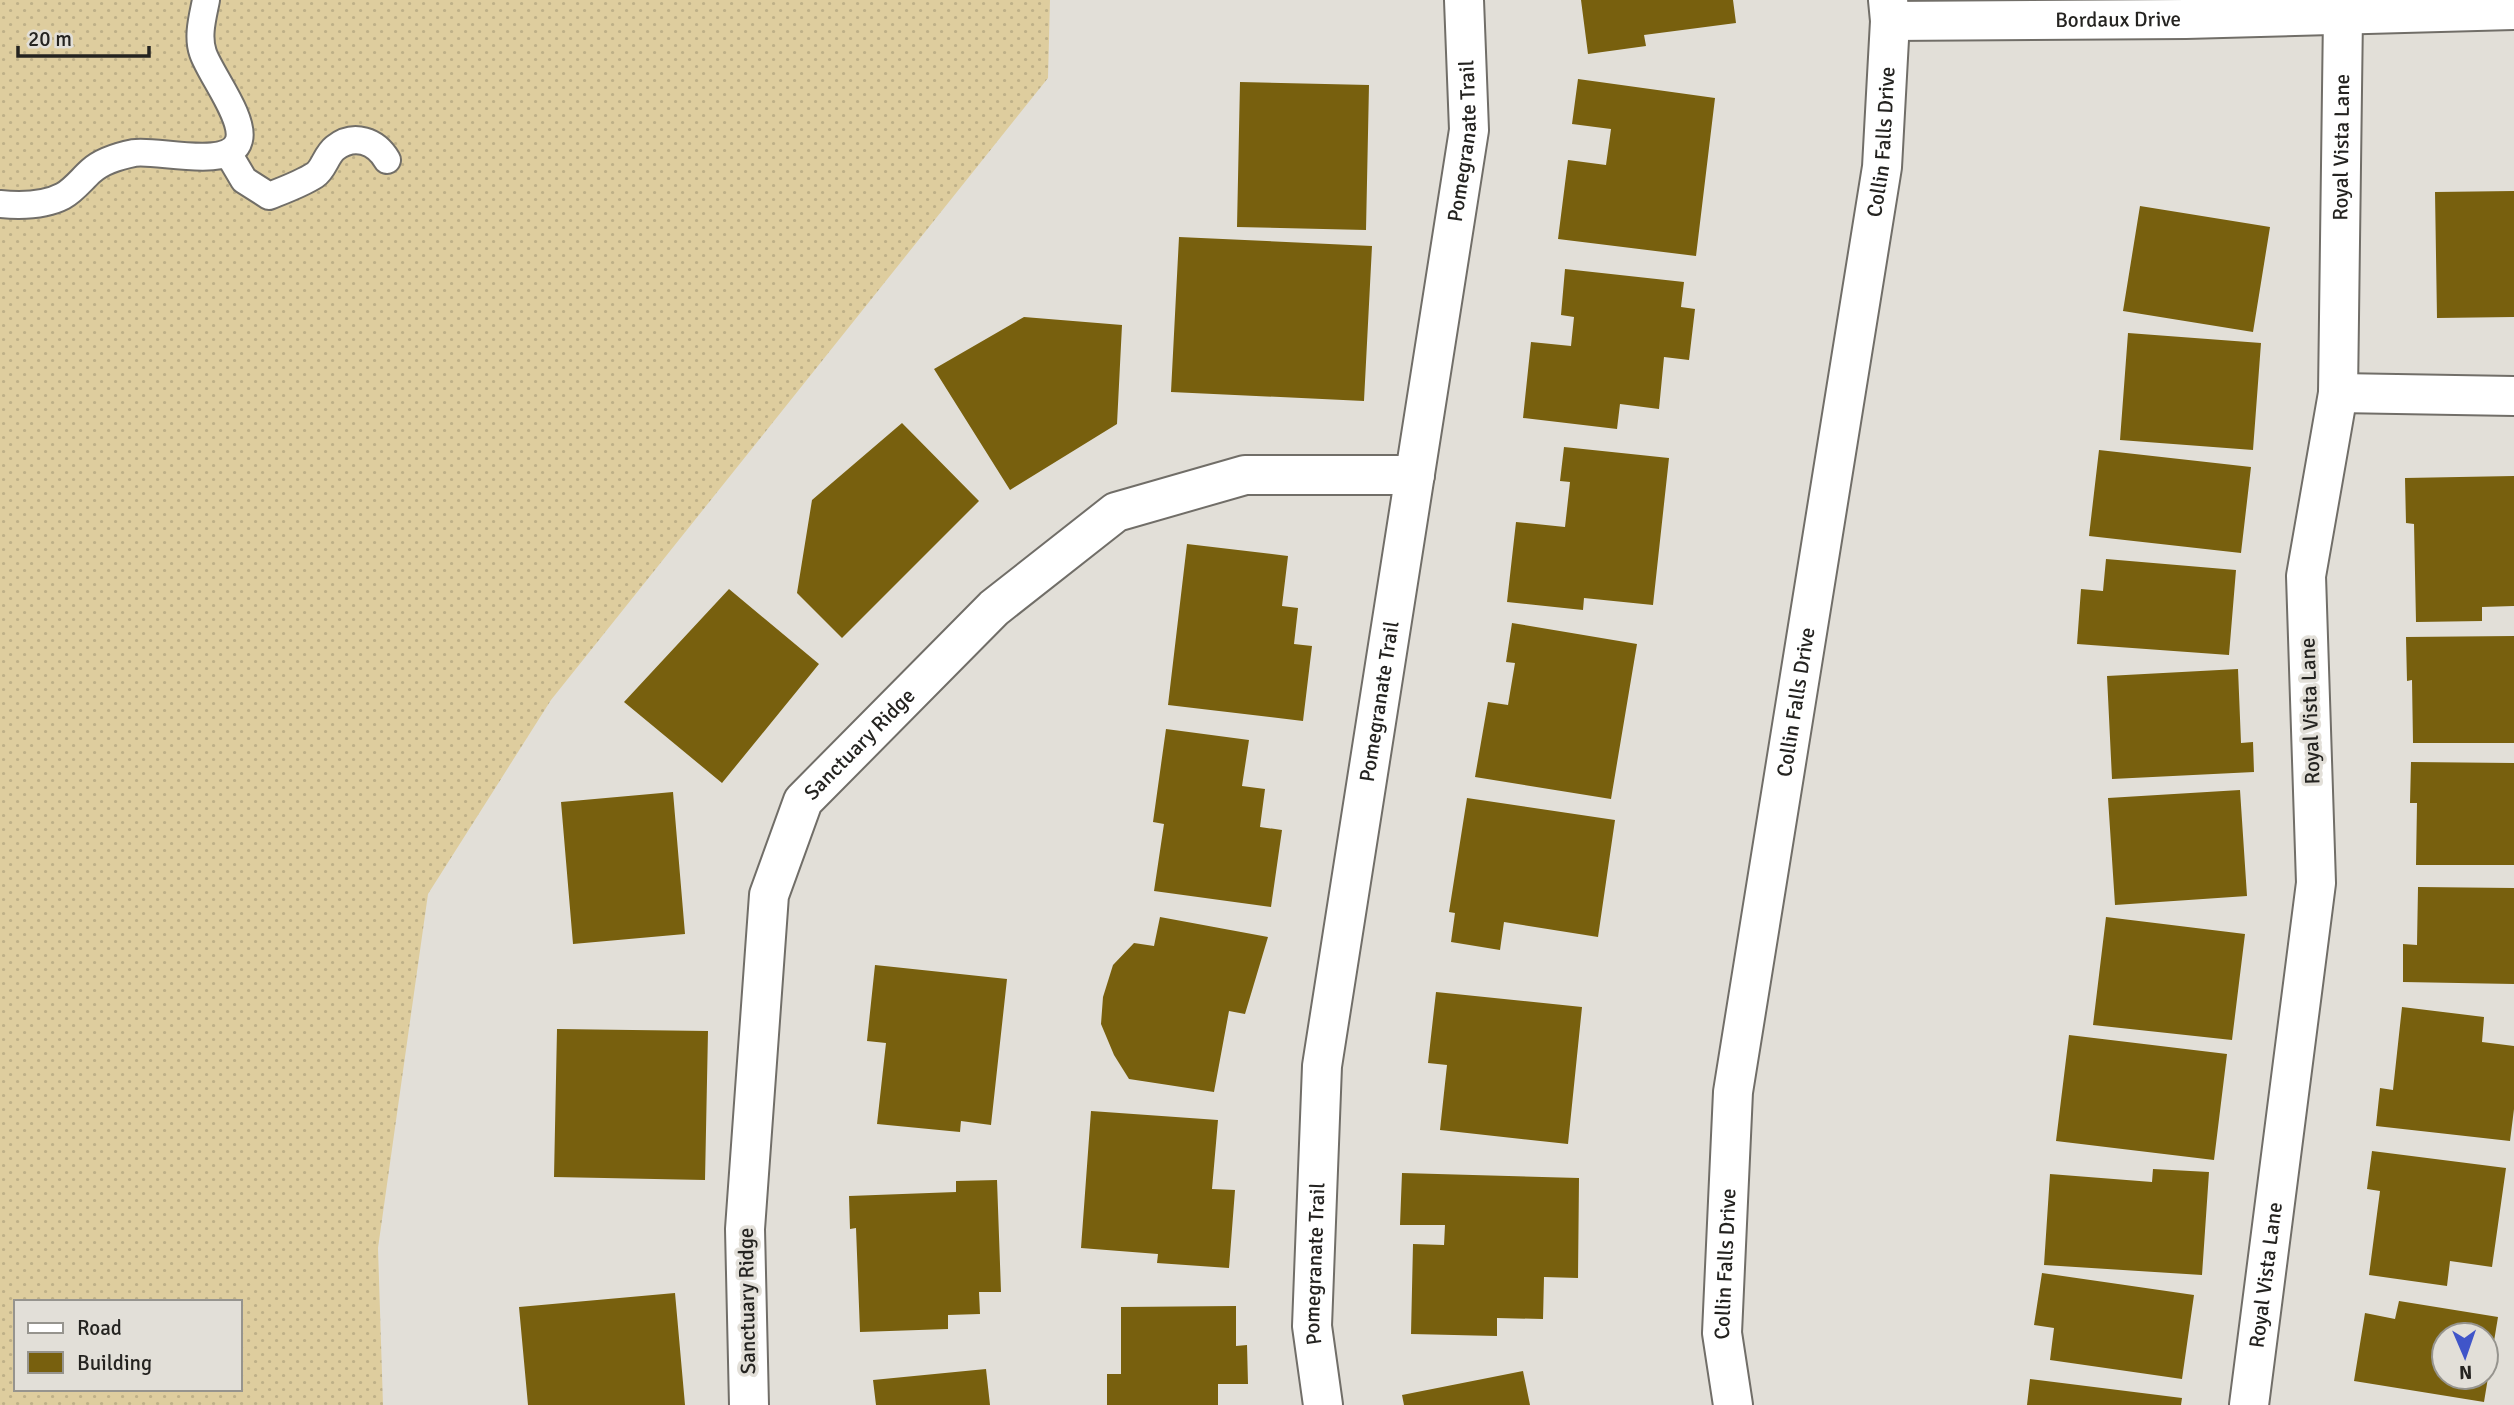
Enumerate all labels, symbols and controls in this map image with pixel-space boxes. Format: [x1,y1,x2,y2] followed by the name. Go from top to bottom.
[2055,6,2181,33] street label: Bordaux Drive
[18,14,149,58] scale bar
[28,26,72,52] text: 20 m
[1442,60,1482,224] street label: Pomegranate Trail
[1861,66,1900,219] street label: Collin Falls Drive
[2327,74,2355,221] street label: Royal Vista Lane
[1354,619,1405,784] street label: Pomegranate Trail
[1771,625,1821,779] street label: Collin Falls Drive
[2294,637,2326,785] street label: Royal Vista Lane
[798,683,920,805] street label: Sanctuary Ridge
[1299,1182,1331,1347] street label: Pomegranate Trail
[1708,1188,1742,1341] street label: Collin Falls Drive
[2243,1201,2288,1350] street label: Royal Vista Lane
[733,1227,761,1375] street label: Sanctuary Ridge
[14,1300,242,1391] legend
[77,1315,122,1341] text: Road
[2430,1321,2500,1391] north arrow
[77,1350,152,1376] text: Building
[2459,1360,2473,1384] text: N

